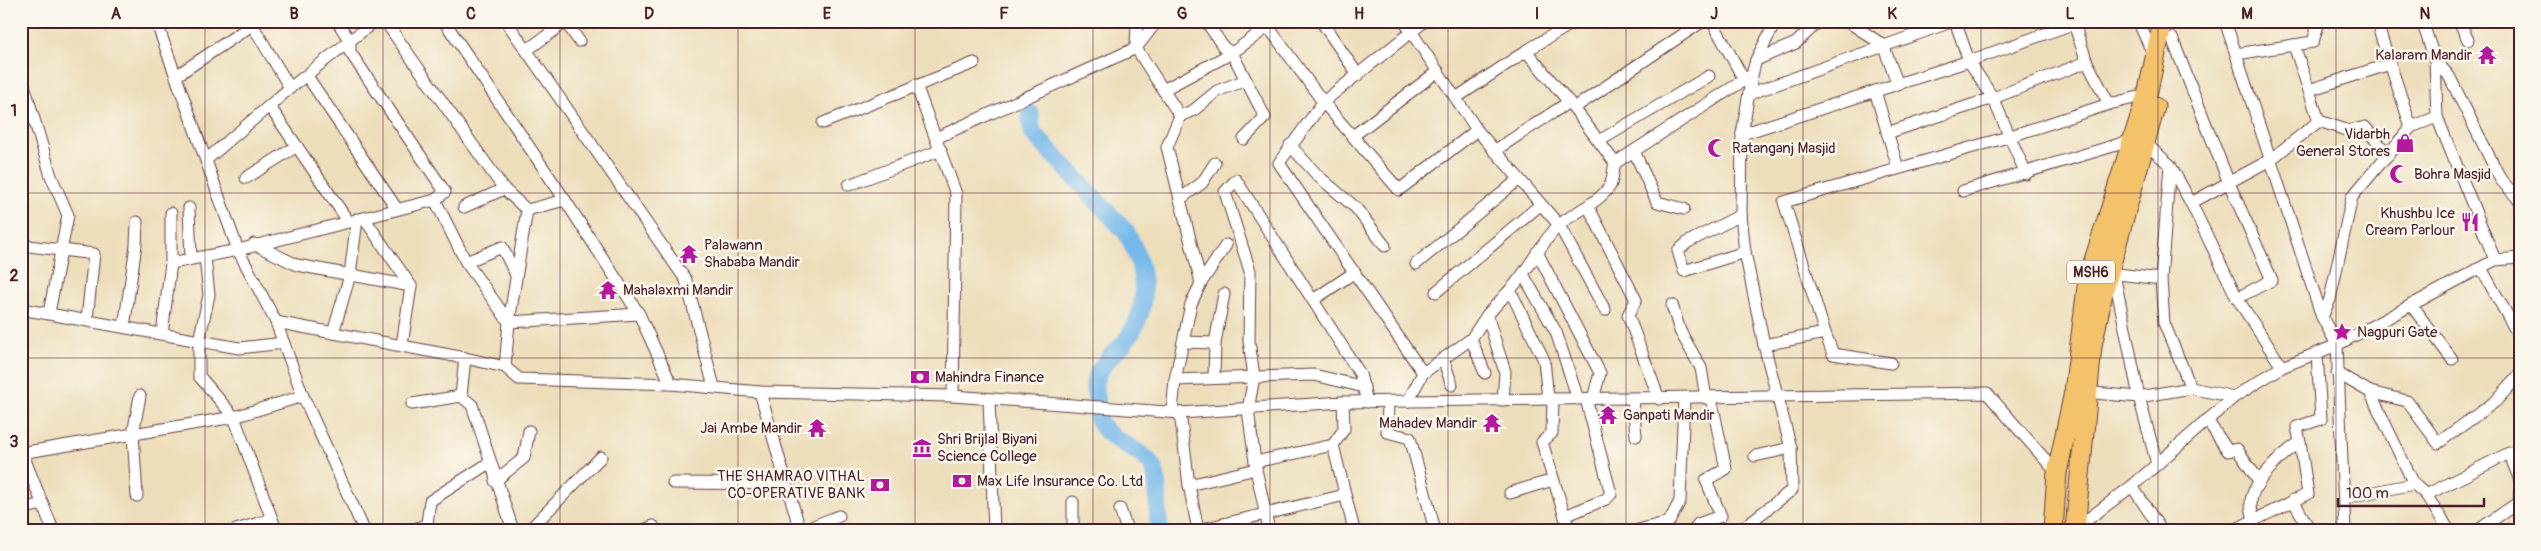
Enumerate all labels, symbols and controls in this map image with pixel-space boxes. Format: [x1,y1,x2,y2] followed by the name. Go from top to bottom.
[111,4,122,24] text: A
[289,4,299,24] text: B
[466,4,476,24] text: C
[644,4,654,24] text: D
[823,4,832,24] text: E
[999,4,1009,24] text: F
[1177,4,1188,24] text: G
[1354,4,1364,24] text: H
[1535,4,1539,24] text: I
[1710,4,1718,24] text: J
[1887,4,1897,24] text: K
[2065,4,2075,24] text: L
[2241,4,2253,24] text: M
[2420,4,2431,24] text: N
[2476,44,2498,66] temple icon: Kalaram Mandir
[2375,46,2473,65] place label: Kalaram Mandir
[11,101,17,121] text: 1
[2296,125,2390,161] place label: Vidarbh General Stores
[2394,132,2416,154] shop icon: Vidarbh General Stores
[1706,137,1728,159] mosque icon: Ratanganj Masjid
[1732,139,1836,158] place label: Ratanganj Masjid
[2388,163,2410,185] mosque icon: Bohra Masjid
[2414,165,2491,184] place label: Bohra Masjid
[2365,204,2456,240] place label: Khushbu Ice Cream Parlour
[2459,211,2481,233] restaurant icon: Khushbu Ice Cream Parlour
[704,236,801,272] place label: Palawann Shababa Mandir
[678,243,700,265] temple icon: Palawann Shababa Mandir
[2067,260,2115,284] road number: MSH6
[10,266,19,286] text: 2
[597,279,619,301] temple icon: Mahalaxmi Mandir
[623,281,734,300] place label: Mahalaxmi Mandir
[2331,321,2353,343] place icon: Nagpuri Gate
[2357,323,2438,342] place label: Nagpuri Gate
[909,366,931,388] bank icon: Mahindra Finance
[935,368,1045,387] place label: Mahindra Finance
[1597,404,1619,426] temple icon: Ganpati Mandir
[1623,406,1715,425] place label: Ganpati Mandir
[1481,412,1503,434] temple icon: Mahadev Mandir
[1379,414,1478,433] place label: Mahadev Mandir
[806,417,828,439] temple icon: Jai Ambe Mandir
[700,419,803,438] place label: Jai Ambe Mandir
[937,430,1037,466] place label: Shri Brijlal Biyani Science College
[10,432,19,452] text: 3
[911,437,933,459] museum icon: Shri Brijlal Biyani Science College
[717,467,865,503] place label: THE SHAMRAO VITHAL CO-OPERATIVE BANK
[951,470,973,492] bank icon: Max Life Insurance Co. Ltd
[977,472,1143,491] place label: Max Life Insurance Co. Ltd
[869,474,891,496] bank icon: THE SHAMRAO VITHAL CO-OPERATIVE BANK
[2338,476,2485,508] scale bar
[2346,484,2389,503] text: 100 m

